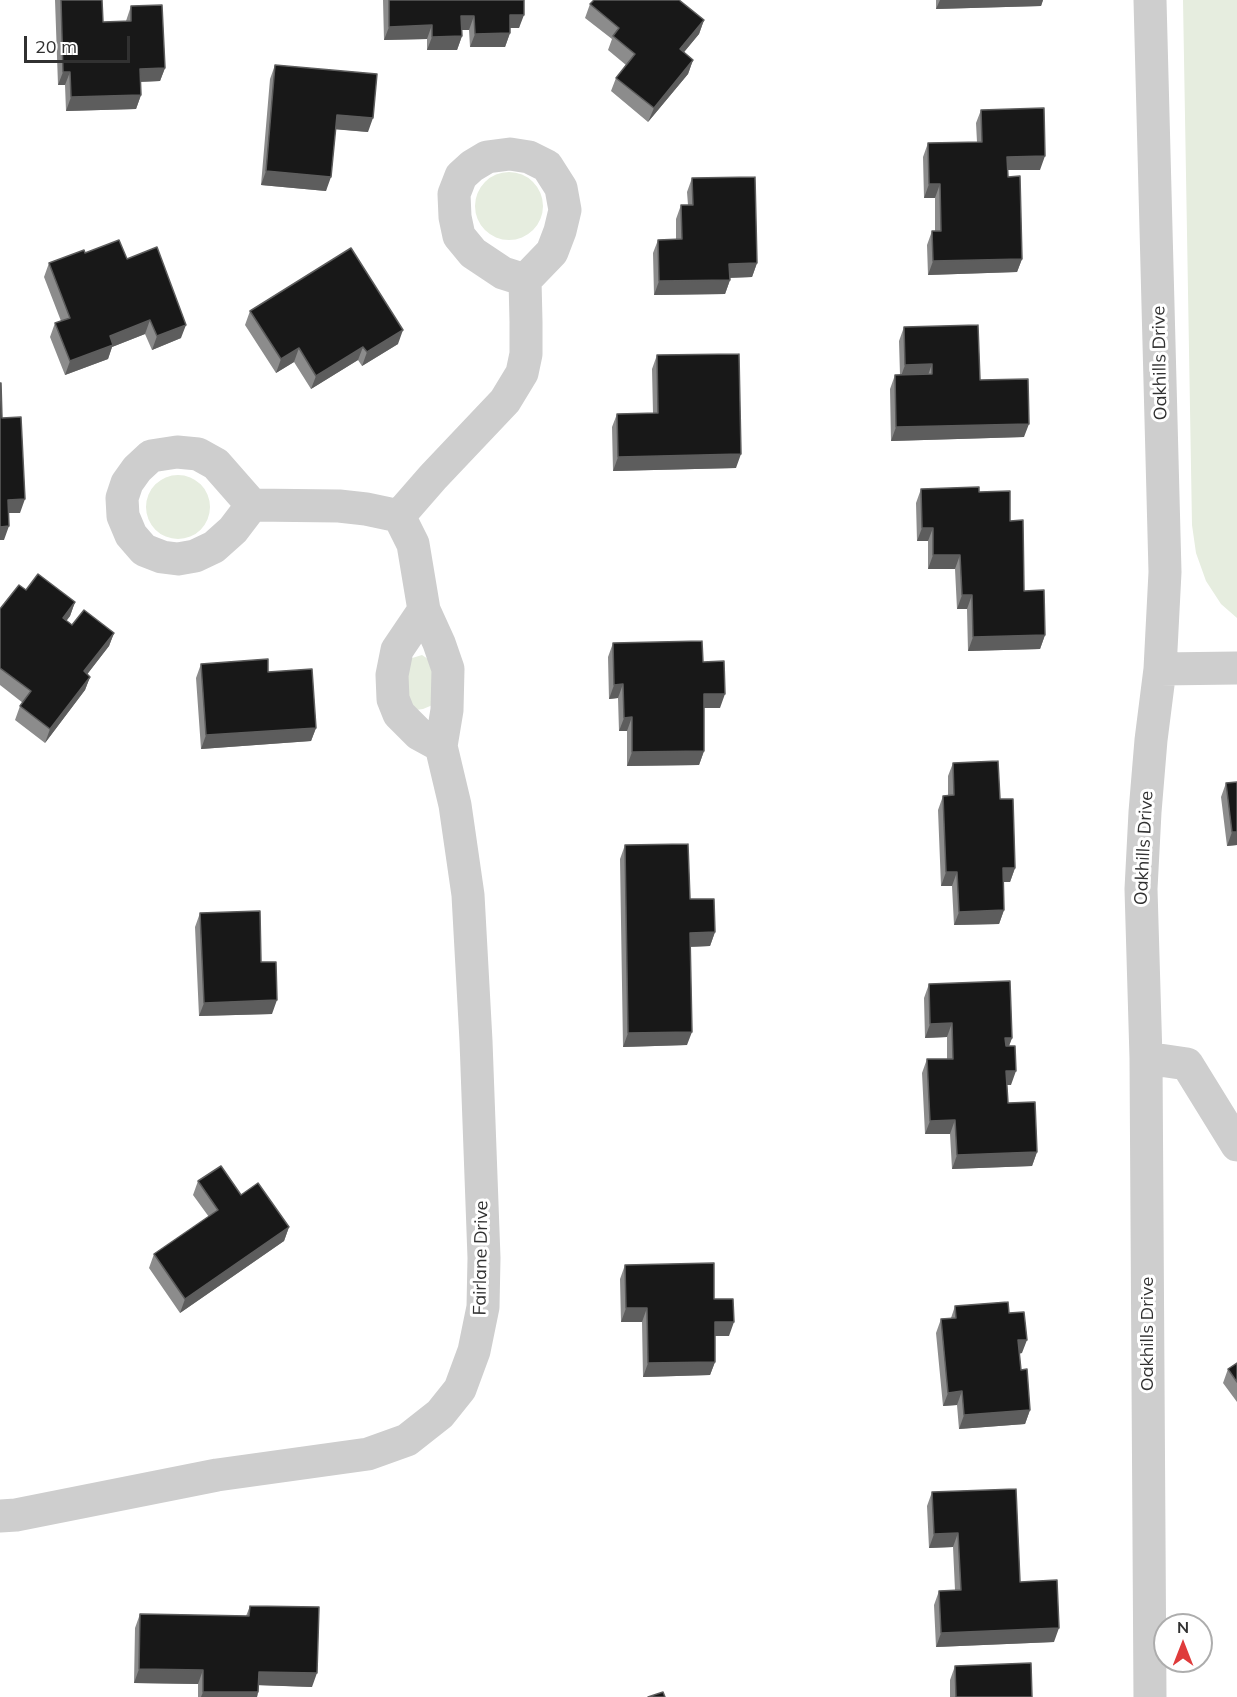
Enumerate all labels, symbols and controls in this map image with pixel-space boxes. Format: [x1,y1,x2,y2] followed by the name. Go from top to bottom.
[27,24,134,62] scale bar
[35,35,77,58] text: 20 m
[1148,306,1172,420] street label: Oakhills Drive
[1130,790,1158,906] street label: Oakhills Drive
[469,1200,493,1316] street label: Fairlane Drive
[1137,1277,1159,1391] street label: Oakhills Drive
[1153,1613,1213,1673] north arrow
[1177,1617,1189,1637] text: N

